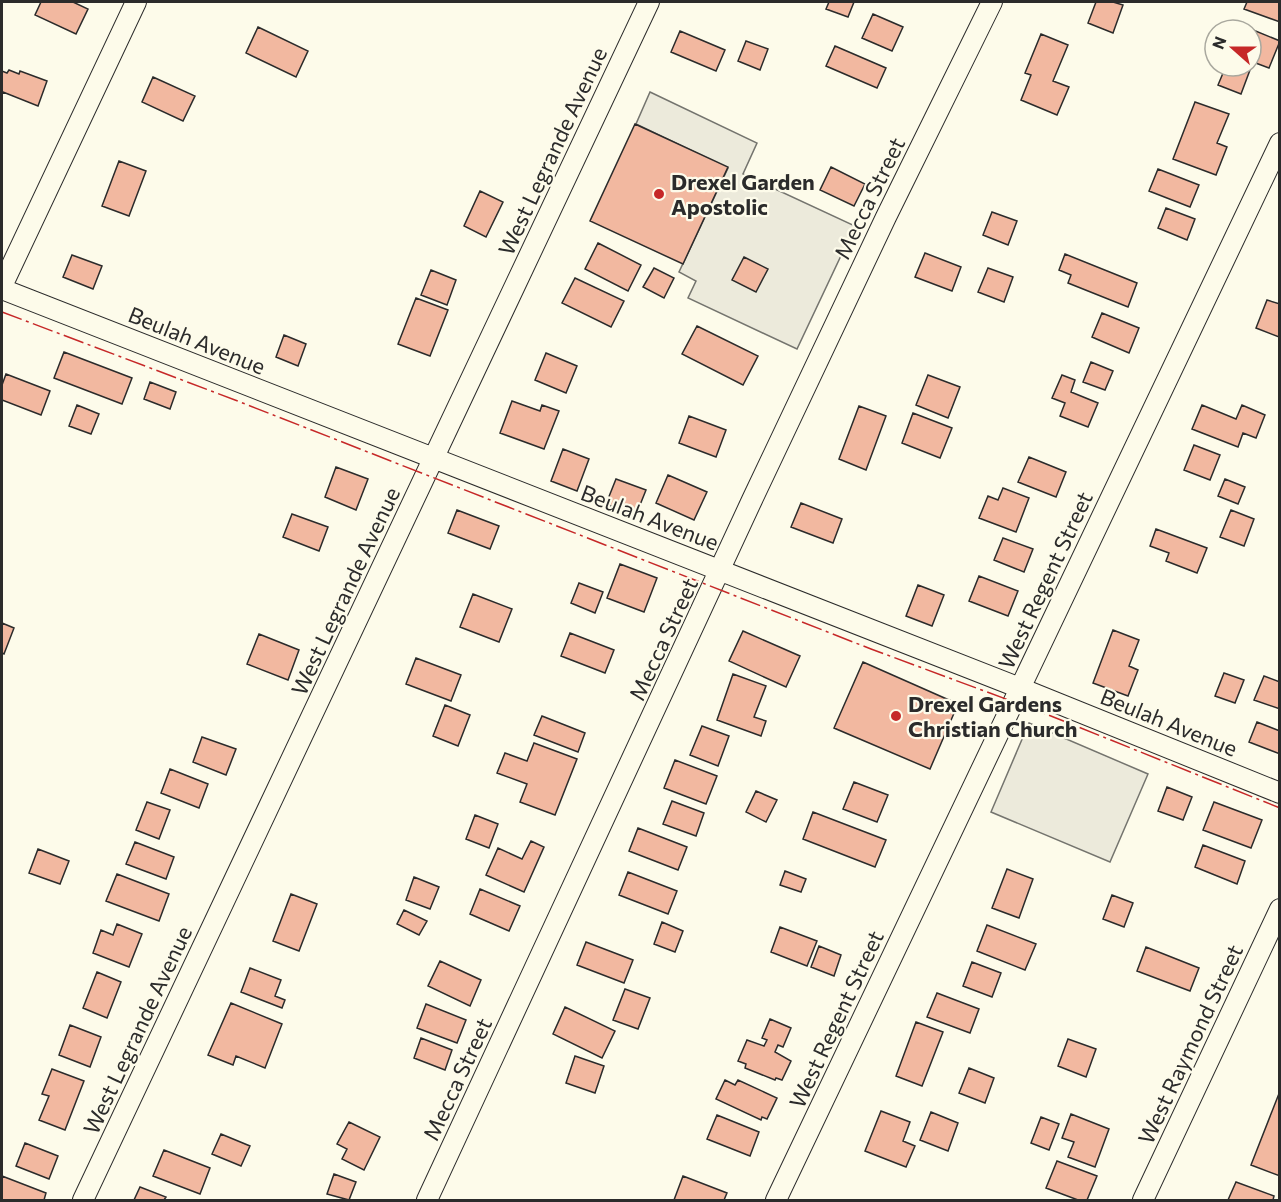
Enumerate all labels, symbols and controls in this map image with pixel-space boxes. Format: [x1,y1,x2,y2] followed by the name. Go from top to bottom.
[1203,18,1263,78] north arrow
[1208,33,1230,51] text: N
[492,43,612,259] street label: West Legrande Avenue
[828,133,910,263] street label: Mecca Street
[671,168,815,220] place label: Drexel Garden Apostolic
[652,187,666,201] marker: Drexel Garden Apostolic
[125,300,269,380] street label: Beulah Avenue
[577,478,723,556] street label: Beulah Avenue
[285,483,405,699] street label: West Legrande Avenue
[992,487,1098,673] street label: West Regent Street
[623,573,703,705] street label: Mecca Street
[1097,682,1241,762] street label: Beulah Avenue
[908,690,1078,742] place label: Drexel Gardens Christian Church
[889,709,903,723] marker: Drexel Gardens Christian Church
[77,922,197,1138] street label: West Legrande Avenue
[783,926,889,1112] street label: West Regent Street
[1132,940,1248,1148] street label: West Raymond Street
[417,1013,497,1145] street label: Mecca Street

